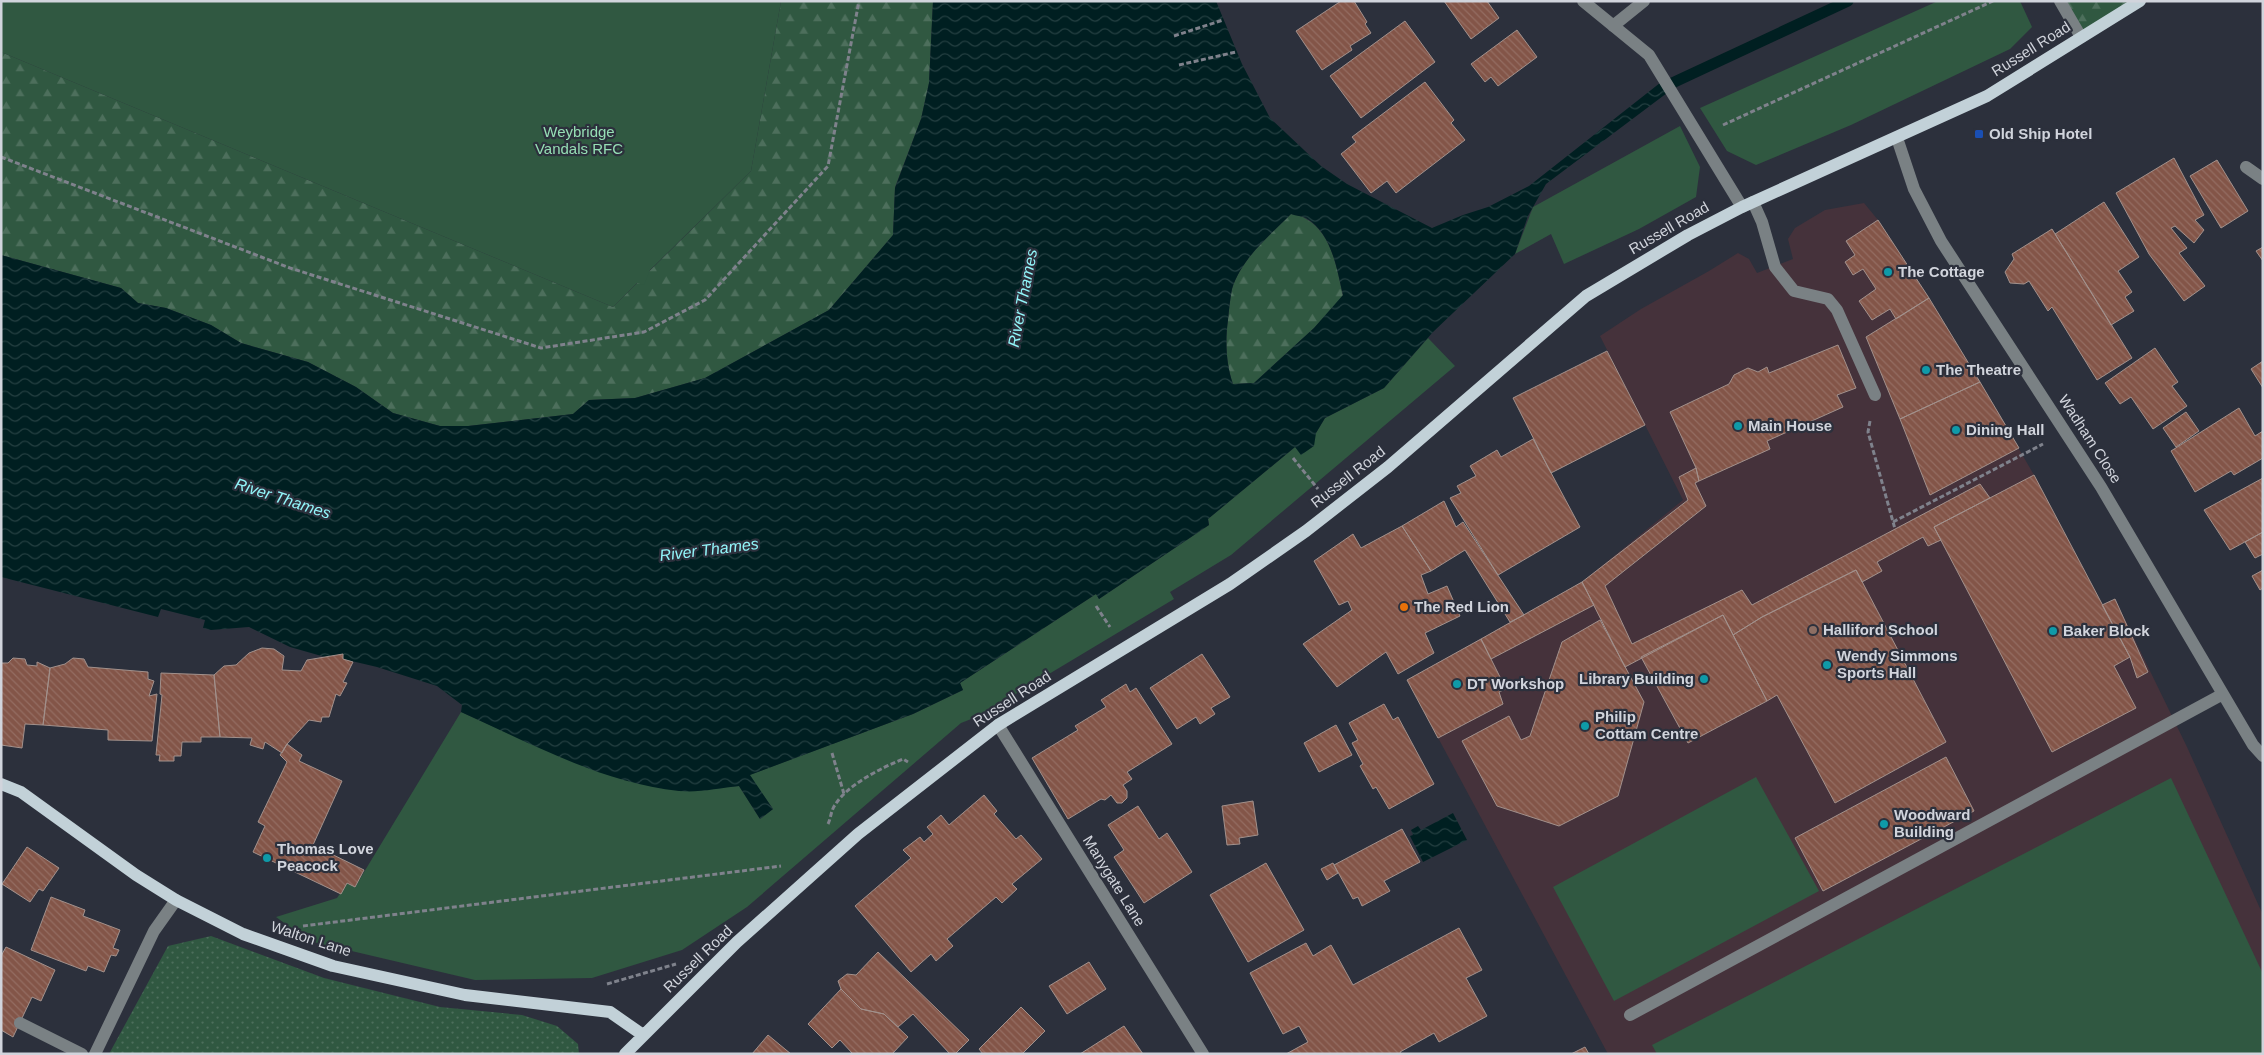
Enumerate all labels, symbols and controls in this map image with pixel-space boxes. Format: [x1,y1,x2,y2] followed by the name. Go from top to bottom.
[1988,18,2073,79] street label: Russell Road
[535,123,623,157] park label: Weybridge Vandals RFC
[1989,125,2092,142] place label: Old Ship Hotel
[1973,128,1985,140] marker: Old Ship Hotel
[1626,198,1712,257] street label: Russell Road
[1005,248,1040,349] water label: River Thames
[1898,263,1985,280] place label: The Cottage
[1882,266,1894,278] marker: The Cottage
[1936,361,2021,378] place label: The Theatre
[1920,364,1932,376] marker: The Theatre
[2056,391,2125,486] street label: Wadham Close
[1748,417,1832,434] place label: Main House
[1732,420,1744,432] marker: Main House
[1966,421,2044,438] place label: Dining Hall
[1950,424,1962,436] marker: Dining Hall
[1307,442,1388,511] street label: Russell Road
[233,475,333,522] water label: River Thames
[659,535,760,564] water label: River Thames
[1414,598,1509,615] place label: The Red Lion
[1398,601,1410,613] marker: The Red Lion
[1823,621,1938,638] place label: Halliford School
[2063,622,2150,639] place label: Baker Block
[1807,624,1819,636] marker: Halliford School
[2047,625,2059,637] marker: Baker Block
[1837,647,1958,681] place label: Wendy Simmons Sports Hall
[1821,659,1833,671] marker: Wendy Simmons Sports Hall
[970,667,1054,730] street label: Russell Road
[1579,670,1694,687] place label: Library Building
[1698,673,1710,685] marker: Library Building
[1467,675,1564,692] place label: DT Workshop
[1451,678,1463,690] marker: DT Workshop
[1595,708,1698,742] place label: Philip Cottam Centre
[1579,720,1591,732] marker: Philip Cottam Centre
[1894,806,1970,840] place label: Woodward Building
[1878,818,1890,830] marker: Woodward Building
[1080,832,1149,929] street label: Manygate Lane
[277,840,374,874] place label: Thomas Love Peacock
[261,852,273,864] marker: Thomas Love Peacock
[269,918,354,960] street label: Walton Lane
[660,922,736,996] street label: Russell Road

